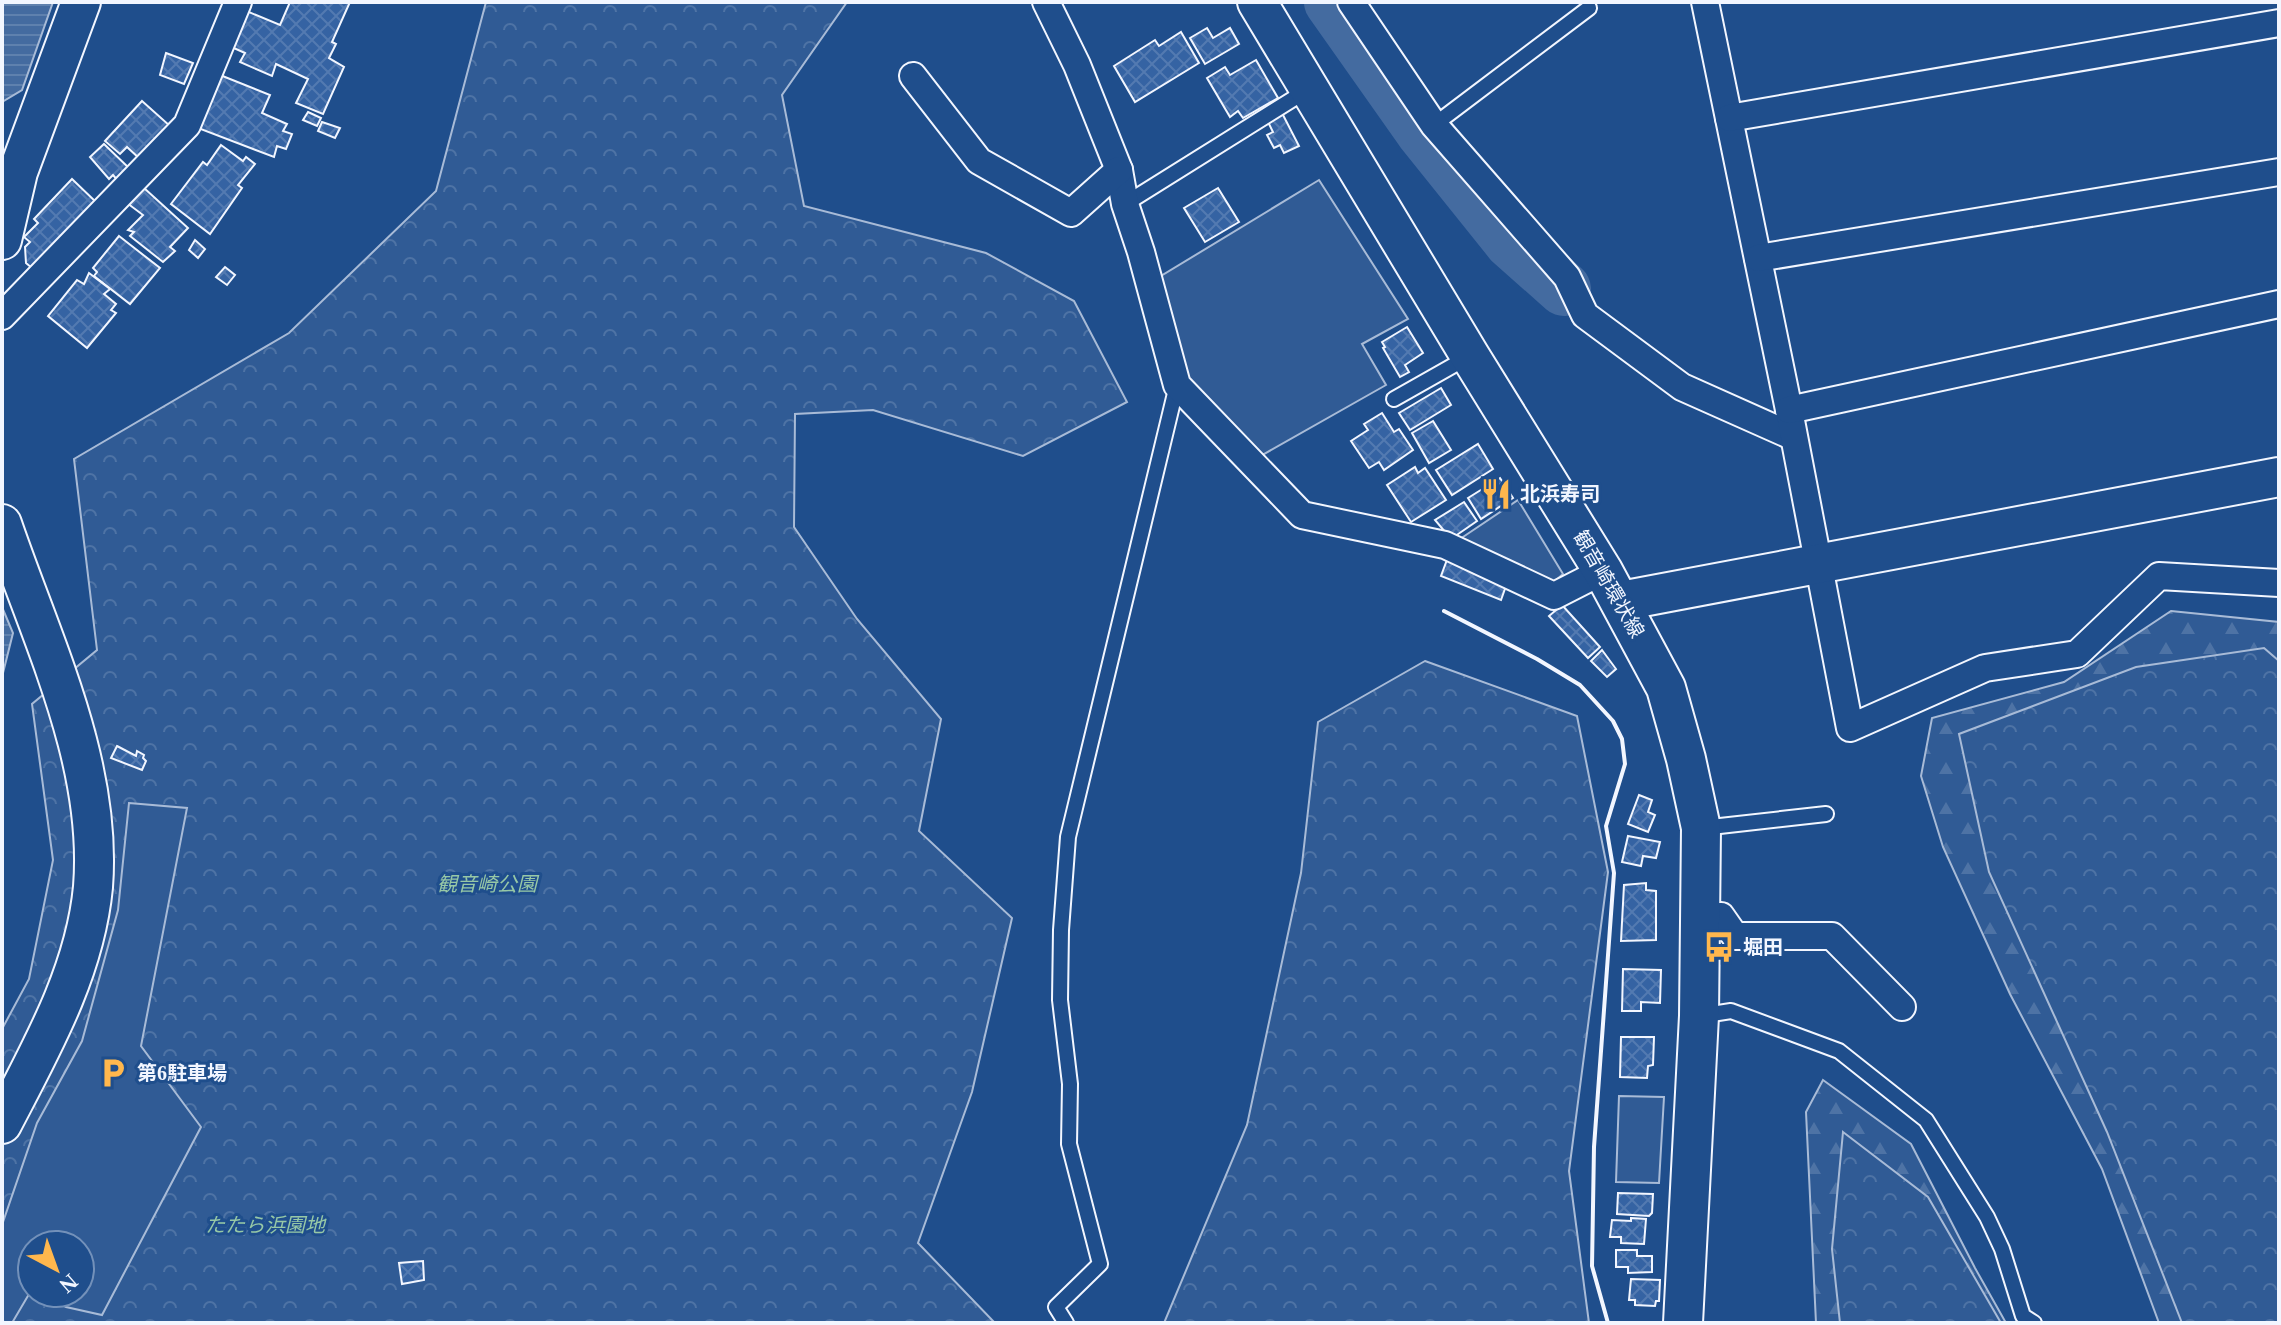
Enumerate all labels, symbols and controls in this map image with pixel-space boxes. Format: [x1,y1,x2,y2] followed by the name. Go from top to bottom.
[1479,477,1513,511] restaurant icon: 北浜寿司
[1520,483,1600,505] place label: 北浜寿司
[1569,527,1649,641] street label: 観音崎環状線
[437,873,540,895] park label: 観音崎公園
[1702,930,1736,964] bus stop icon: 堀田
[1743,936,1783,958] place label: 堀田
[96,1056,130,1090] parking icon: 第6駐車場
[137,1062,227,1084] place label: 第6駐車場
[205,1214,327,1236] park label: たたら浜園地
[16,1229,96,1309] north arrow
[55,1269,83,1298] text: N

